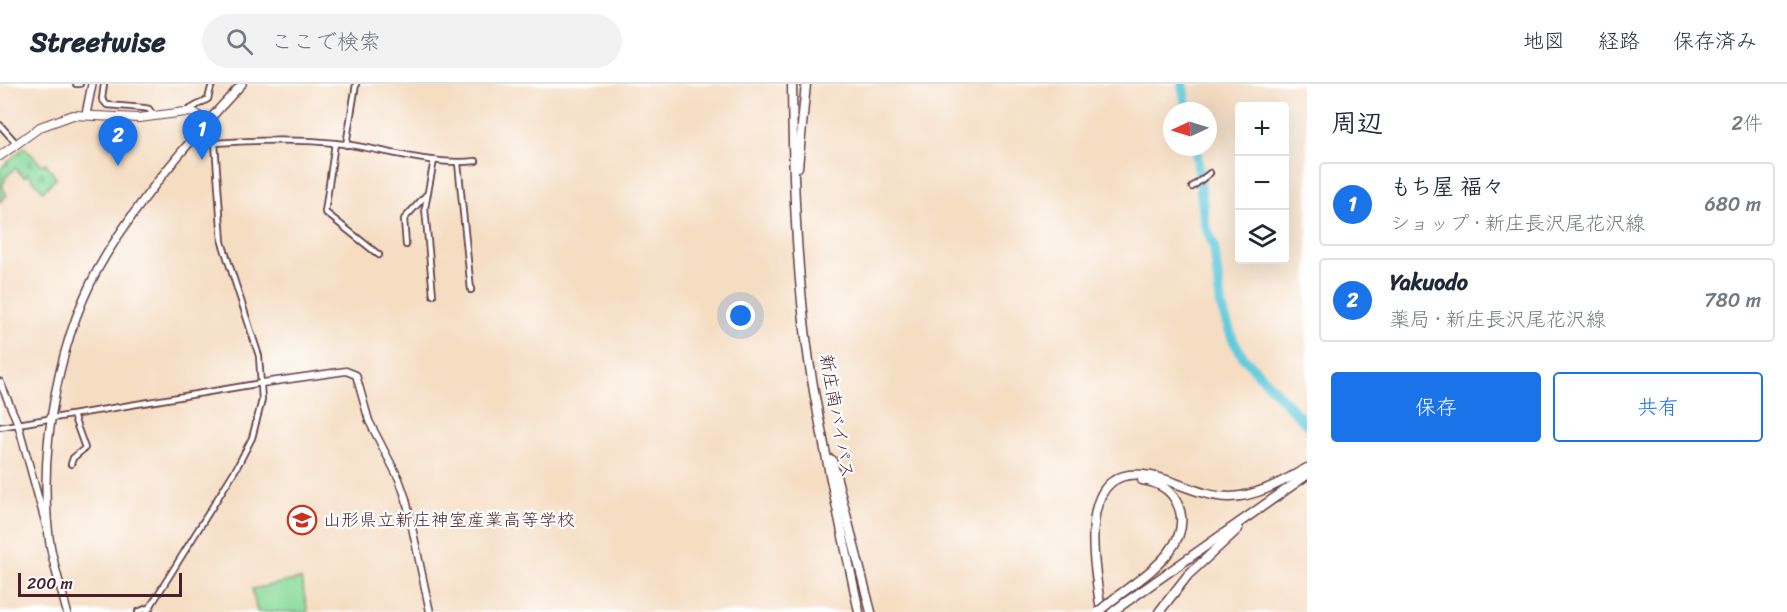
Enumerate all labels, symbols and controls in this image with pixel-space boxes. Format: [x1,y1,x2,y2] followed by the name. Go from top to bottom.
[202,14,622,68] search box
[30,17,166,66] text: Streetwise
[271,22,381,61] text: ここで検索
[1523,22,1565,60] text: 地図
[1598,22,1640,60] text: 経路
[1673,22,1757,60] text: 保存済み
[223,25,256,58] icon: search
[1331,100,1383,146] text: 周辺
[1163,102,1217,156] north arrow
[1235,102,1289,264] map controls
[1235,102,1289,156] button: +
[1731,106,1763,141] text: 2件
[182,110,222,160] pin: 1
[98,116,138,166] pin: 2
[1235,156,1289,210] button: −
[1390,167,1504,206] text: もち屋 福々
[1348,187,1357,222] text: 1
[1704,187,1761,222] text: 680 m
[1390,206,1645,241] text: ショップ · 新庄長沢尾花沢線
[1235,210,1289,264] button: layers
[1390,263,1468,302] text: Yakuodo
[1347,283,1358,318] text: 2
[1704,283,1761,318] text: 780 m
[726,301,755,330] your location
[1390,302,1606,337] text: 薬局 · 新庄長沢尾花沢線
[810,351,864,481] street label: 新庄南バイパス
[1331,372,1541,442] button: 保存
[1553,372,1763,442] button: 共有
[286,504,318,536] school or university icon: 山形県立新庄神室産業高等学校
[323,504,575,536] place label: 山形県立新庄神室産業高等学校
[27,569,73,598] text: 200 m
[18,570,182,598] scale bar

